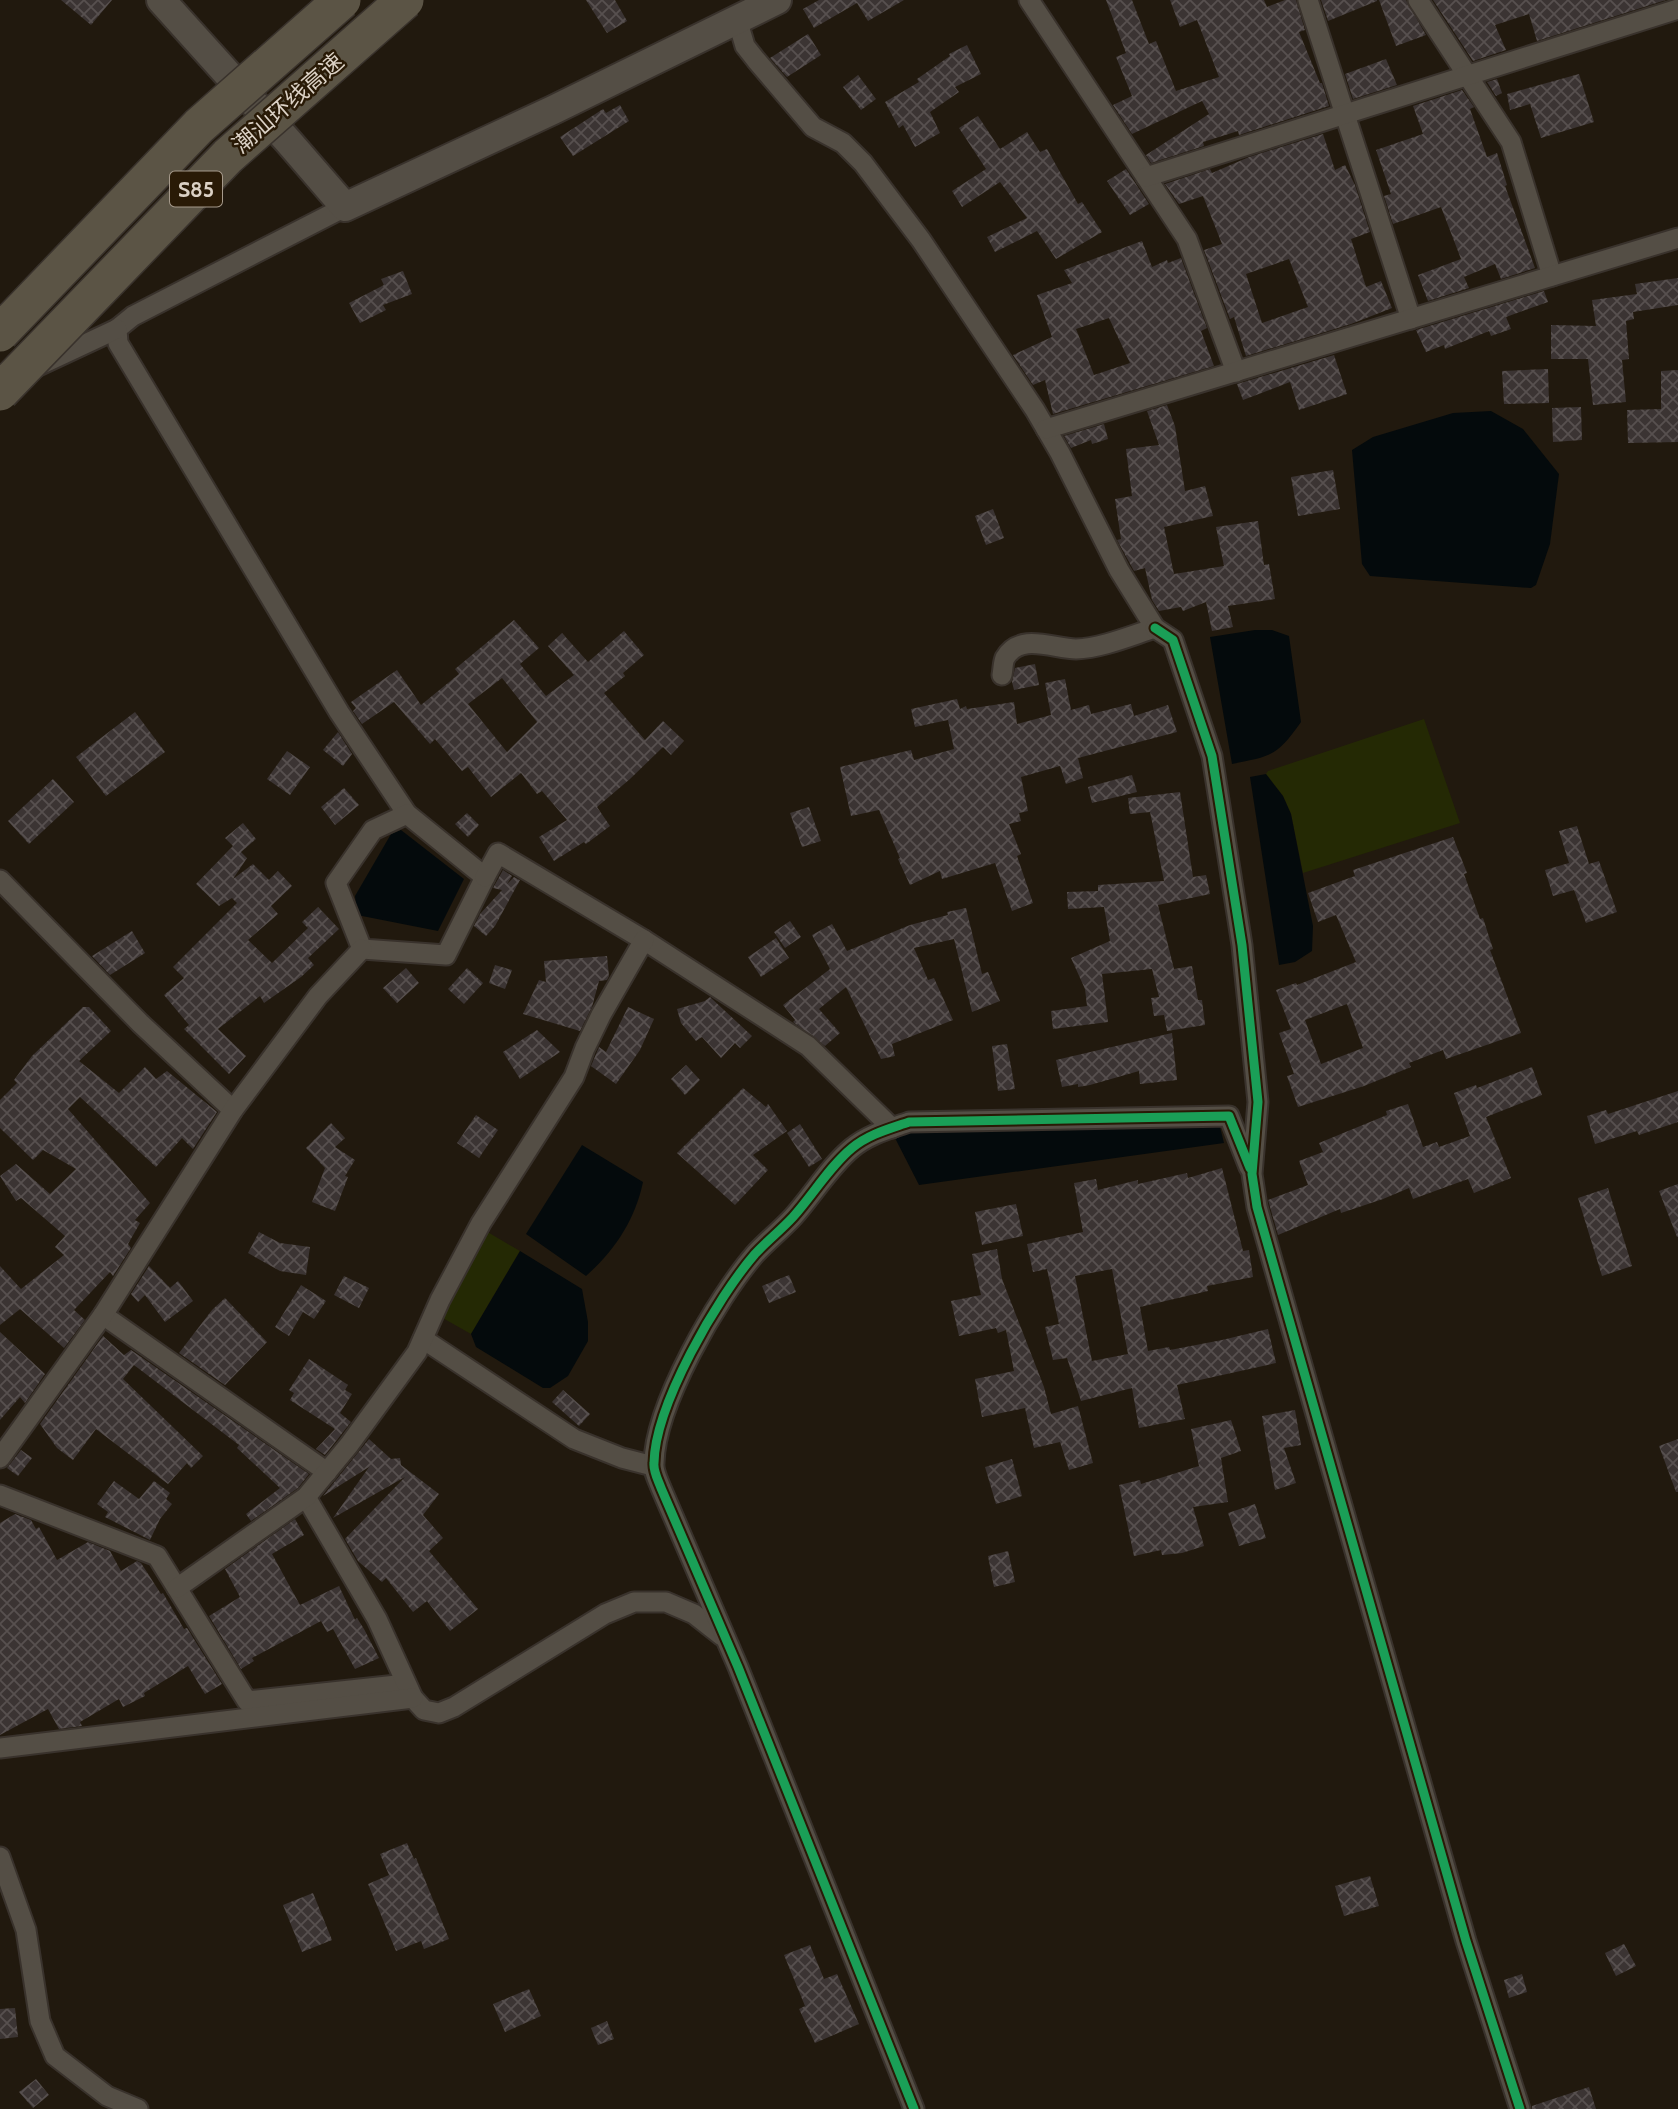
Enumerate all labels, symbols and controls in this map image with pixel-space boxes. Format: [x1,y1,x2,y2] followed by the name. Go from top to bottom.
[227,47,349,159] street label: 潮汕环线高速
[170,172,222,206] road number: S85

